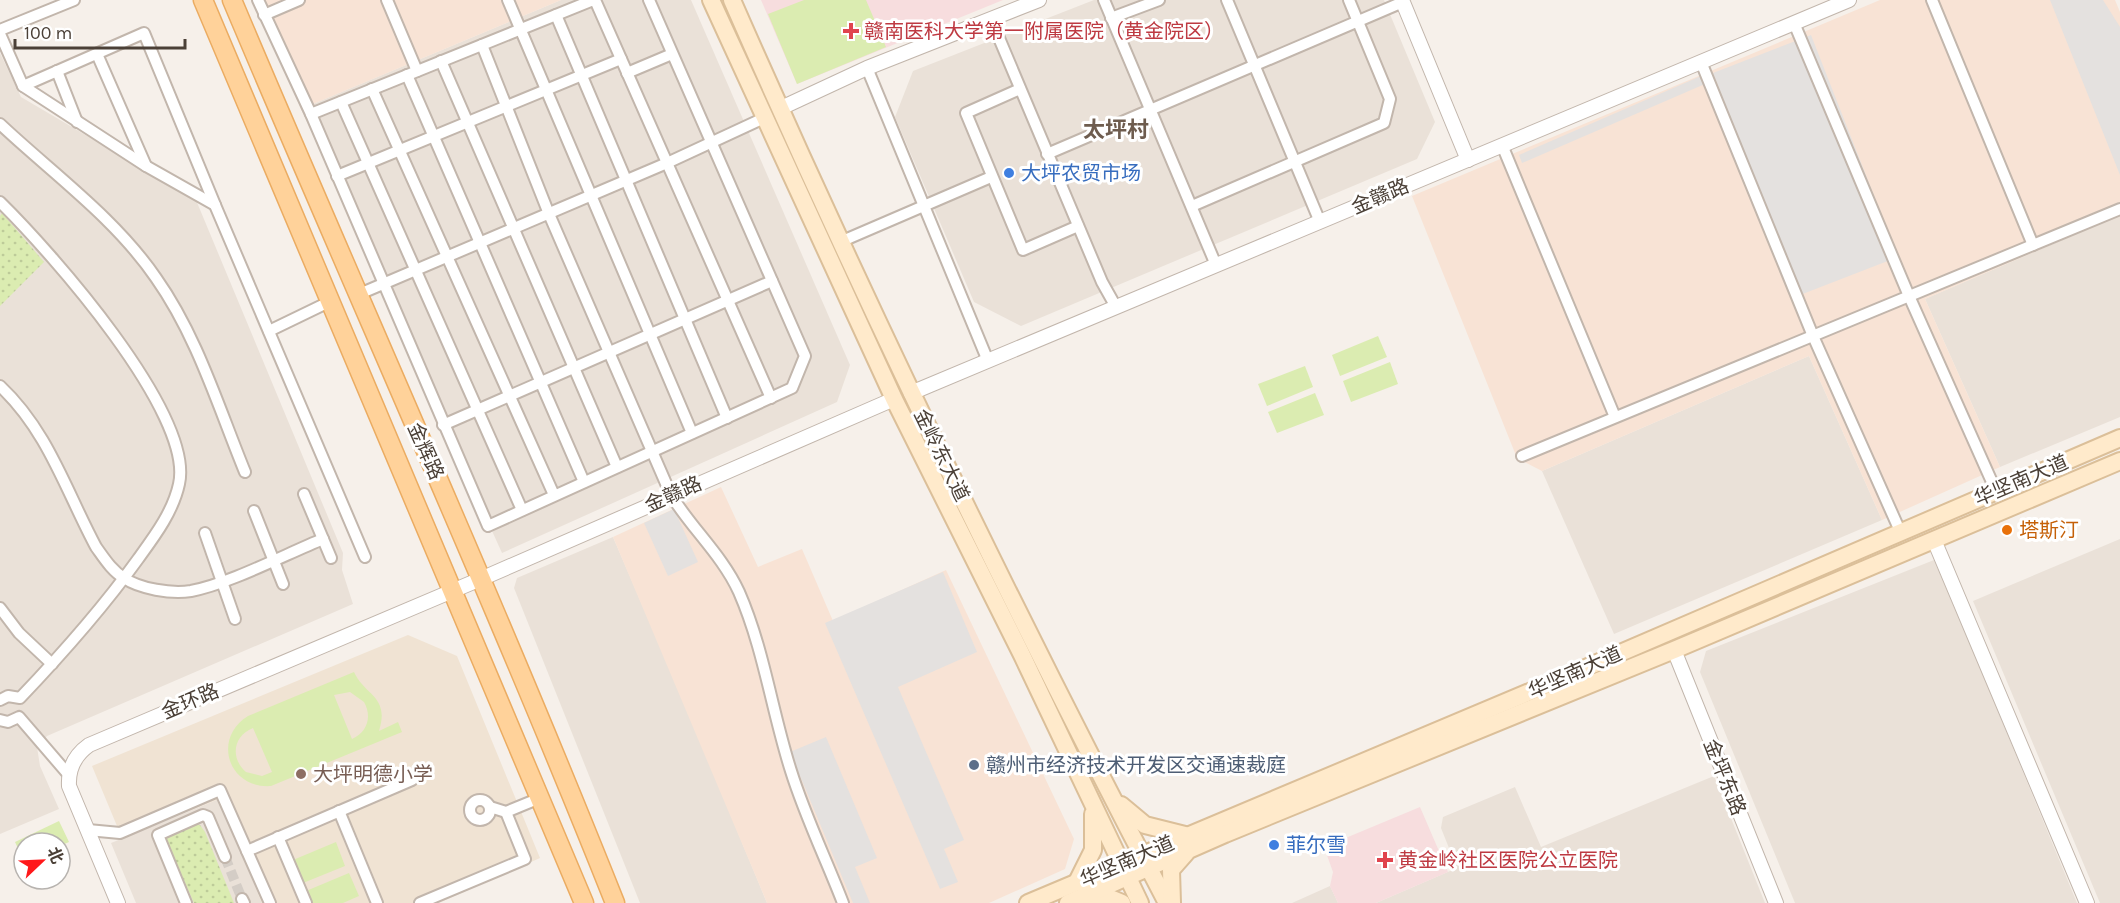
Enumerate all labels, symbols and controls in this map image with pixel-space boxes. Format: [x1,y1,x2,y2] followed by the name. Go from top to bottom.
[15,12,184,50] scale bar
[864,20,1224,43] place label: 赣南医科大学第一附属医院（黄金院区）
[24,22,72,44] text: 100 m
[842,22,860,40] marker: 赣南医科大学第一附属医院（黄金院区）
[1083,117,1149,143] district label: 太坪村
[1021,162,1141,185] place label: 大坪农贸市场
[1002,166,1016,180] marker: 大坪农贸市场
[1348,174,1412,219] street label: 金赣路
[909,405,974,505] street label: 金岭东大道
[403,419,448,483] street label: 金辉路
[1971,450,2072,511] street label: 华坚南大道
[641,472,705,517] street label: 金赣路
[2019,519,2079,542] place label: 塔斯汀
[2000,523,2014,537] marker: 塔斯汀
[1525,642,1626,703] street label: 华坚南大道
[158,679,222,724] street label: 金环路
[1699,736,1750,819] street label: 金坪东路
[986,754,1286,777] place label: 赣州市经济技术开发区交通速裁庭
[967,758,981,772] marker: 赣州市经济技术开发区交通速裁庭
[313,763,433,786] place label: 大坪明德小学
[294,767,308,781] marker: 大坪明德小学
[12,831,72,891] north arrow
[1077,831,1178,892] street label: 华坚南大道
[1286,834,1346,857] place label: 菲尔雪
[1267,838,1281,852] marker: 菲尔雪
[43,844,67,866] text: 北
[1398,849,1618,872] place label: 黄金岭社区医院公立医院
[1376,851,1394,869] marker: 黄金岭社区医院公立医院

